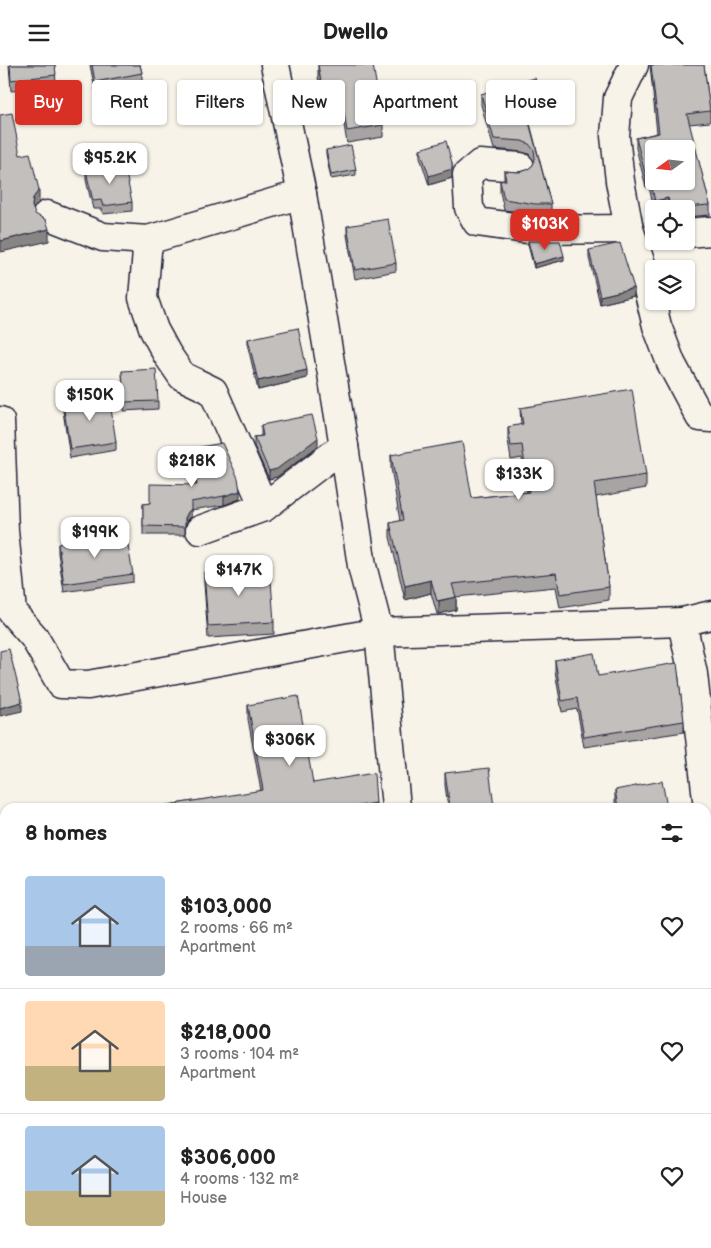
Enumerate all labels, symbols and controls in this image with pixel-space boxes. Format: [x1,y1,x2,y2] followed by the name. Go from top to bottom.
[25,19,53,47] icon: menu
[323,19,388,46] text: Dwello
[658,19,686,47] icon: search
[15,80,82,125] chip: Buy
[92,80,167,125] chip: Rent
[177,80,263,125] chip: Filters
[273,80,345,125] chip: New
[355,80,476,125] chip: Apartment
[486,80,575,125] chip: House
[645,140,695,190] north arrow
[645,140,695,310] map controls
[69,143,151,185] pin: $95.2K
[83,149,137,168] text: $95.2K
[645,200,695,250] button: locate
[510,209,580,251] pin: $103K
[521,215,569,234] text: $103K
[645,260,695,310] button: layers
[55,379,125,422] pin: $150K
[66,386,114,405] text: $150K
[157,445,227,488] pin: $218K
[168,452,216,471] text: $218K
[484,459,554,501] pin: $133K
[496,465,542,484] text: $133K
[60,517,130,559] pin: $199K
[72,523,118,542] text: $199K
[204,555,274,597] pin: $147K
[216,561,262,580] text: $147K
[255,725,325,767] pin: $306K
[265,731,315,750] text: $306K
[658,819,686,847] icon: filters
[25,821,107,846] text: 8 homes
[180,894,272,919] text: $103,000
[65,896,125,956] icon: home
[658,912,686,940] icon: heart
[180,919,293,938] text: 2 rooms · 66 m²
[180,938,256,957] text: Apartment
[180,1020,271,1045] text: $218,000
[65,1021,125,1081] icon: home
[658,1037,686,1065] icon: heart
[180,1045,299,1064] text: 3 rooms · 104 m²
[180,1064,256,1083] text: Apartment
[180,1145,276,1170] text: $306,000
[65,1146,125,1206] icon: home
[658,1162,686,1190] icon: heart
[180,1170,299,1189] text: 4 rooms · 132 m²
[180,1189,227,1208] text: House

